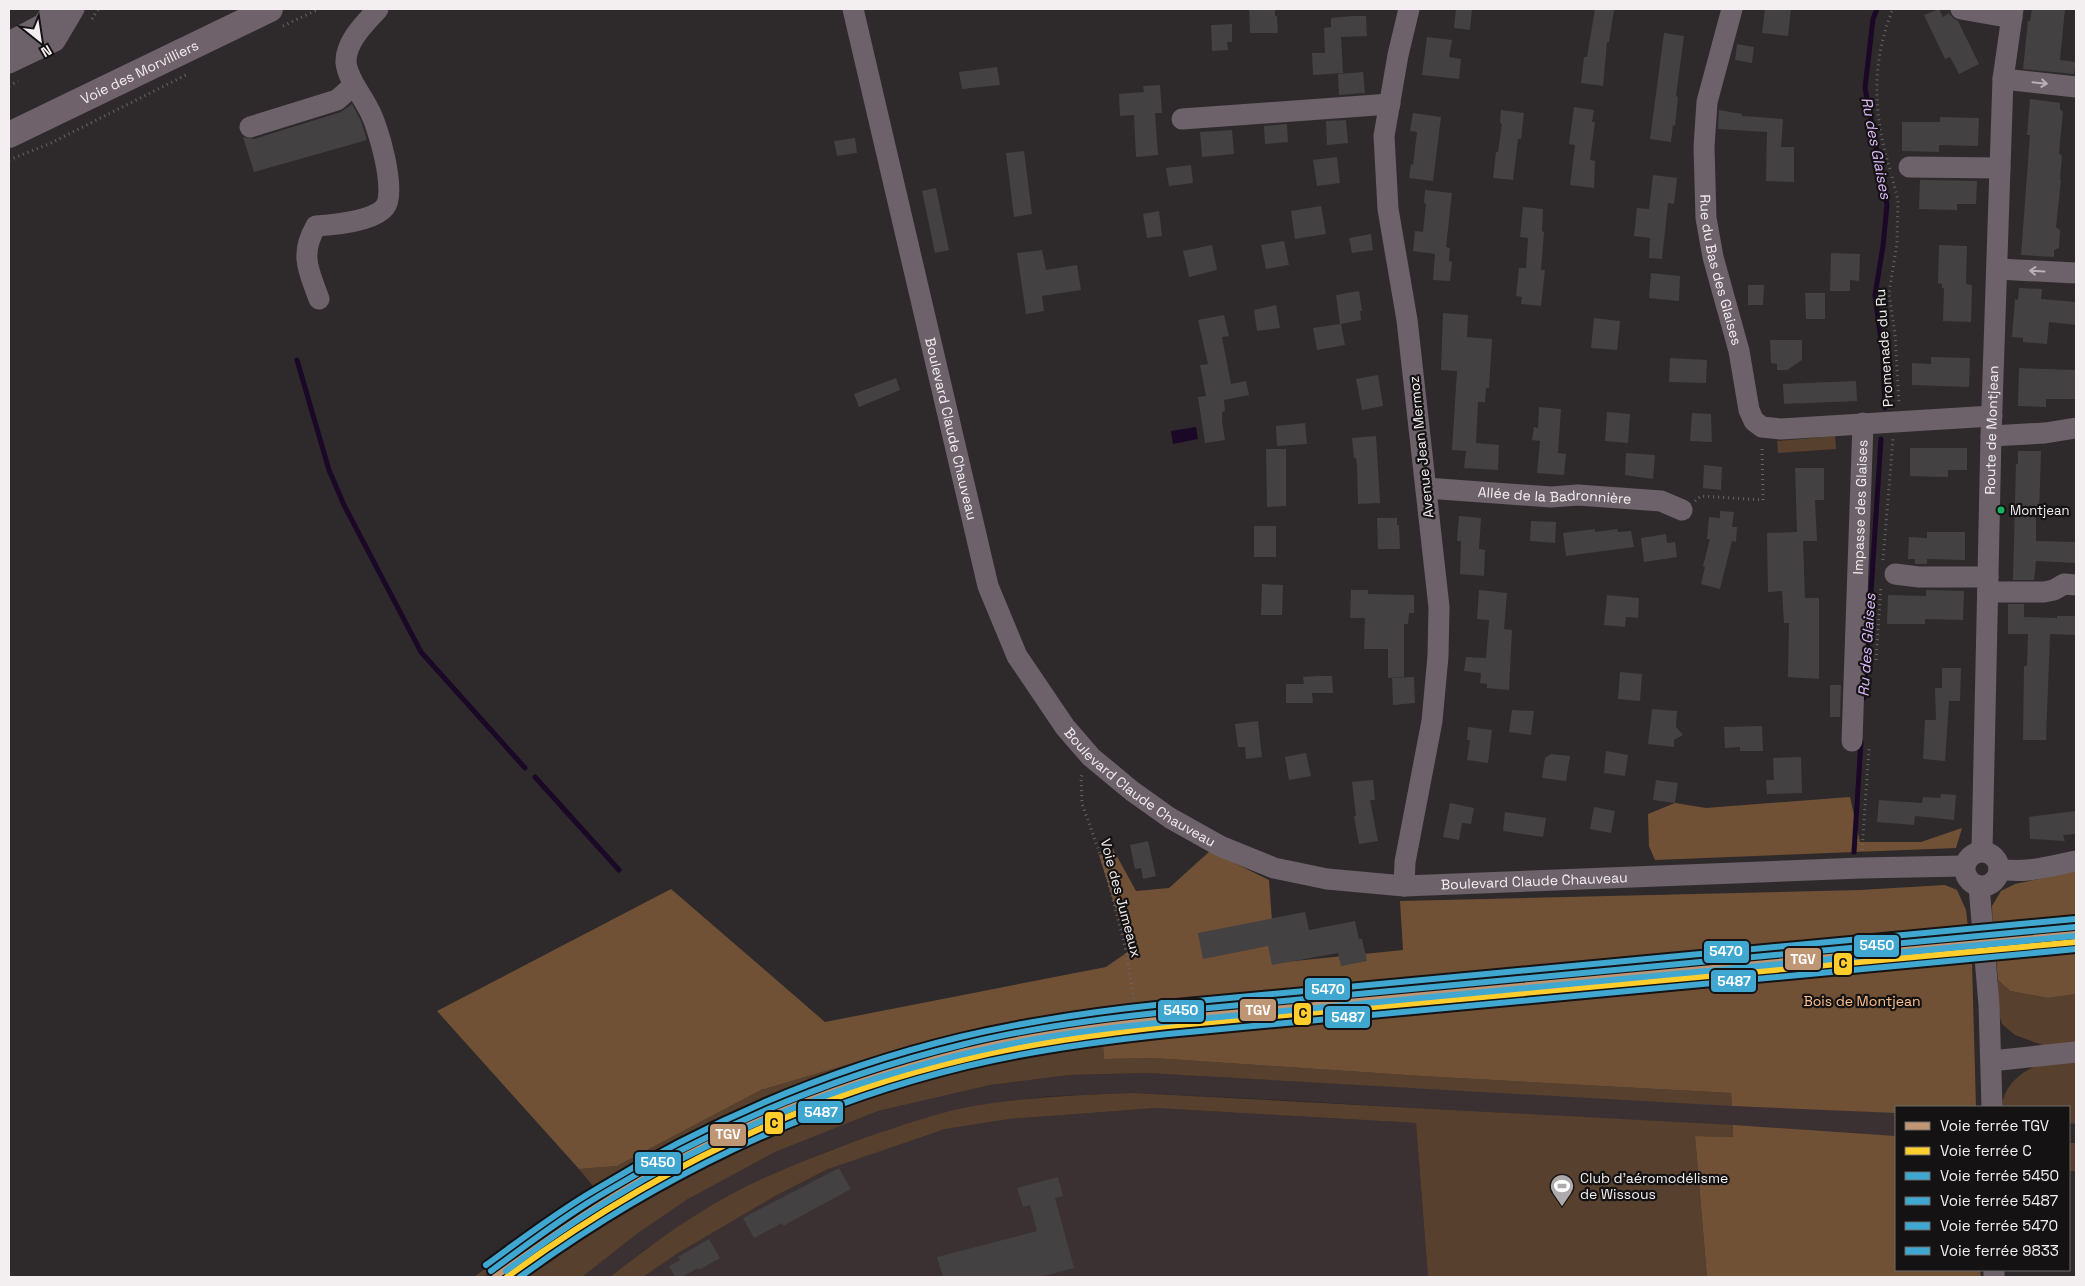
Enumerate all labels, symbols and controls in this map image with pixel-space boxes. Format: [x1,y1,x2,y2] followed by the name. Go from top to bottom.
[15,15,65,65] north arrow
[78,36,201,108] street label: Voie des Morvilliers
[38,41,55,61] text: N
[2031,78,2047,88] one-way arrow
[1857,95,1896,202] water label: Ru des Glaises
[1696,194,1746,347] street label: Rue du Bas des Glaises
[2029,266,2045,276] one-way arrow
[1871,288,1897,408] street label: Promenade du Ru
[921,336,981,522] street label: Boulevard Claude Chauveau
[1981,365,2002,495] street label: Route de Montjean
[1405,375,1437,519] street label: Avenue Jean Mermoz
[1849,439,1871,575] street label: Impasse des Glaises
[1477,483,1632,508] street label: Allée de la Badronnière
[2010,502,2069,519] place label: Montjean
[1996,505,2006,515] marker: Montjean
[1853,592,1880,697] water label: Ru des Glaises
[1060,724,1219,851] street label: Boulevard Claude Chauveau
[1097,837,1145,959] street label: Voie des Jumeaux
[1440,868,1628,894] street label: Boulevard Claude Chauveau
[1853,934,1900,958] line badge: 5450
[1860,936,1894,954] text: 5450
[1703,940,1750,964] line badge: 5470
[1709,942,1743,960] text: 5470
[1784,947,1822,971] line badge: TGV
[1790,950,1816,968] text: TGV
[1833,952,1853,976] line badge: C
[1838,954,1848,972] text: C
[1710,969,1757,993] line badge: 5487
[1717,972,1751,990] text: 5487
[1304,977,1351,1001] line badge: 5470
[1311,980,1345,998] text: 5470
[1803,992,1921,1010] park label: Bois de Montjean
[1239,998,1277,1022] line badge: TGV
[1157,999,1205,1023] line badge: 5450
[1164,1001,1198,1019] text: 5450
[1245,1001,1271,1019] text: TGV
[1293,1002,1312,1026] line badge: C
[1298,1004,1308,1022] text: C
[1324,1005,1371,1029] line badge: 5487
[1331,1008,1365,1026] text: 5487
[797,1100,844,1124] line badge: 5487
[804,1103,838,1121] text: 5487
[1895,1106,2070,1271] legend
[764,1111,784,1135] line badge: C
[769,1114,779,1132] text: C
[1940,1116,2049,1135] text: Voie ferrée TGV
[709,1123,747,1147] line badge: TGV
[715,1125,741,1143] text: TGV
[1940,1141,2032,1160] text: Voie ferrée C
[634,1151,682,1175] line badge: 5450
[641,1153,675,1171] text: 5450
[1940,1166,2059,1185] text: Voie ferrée 5450
[1580,1169,1728,1203] place label: Club d'aéromodélisme de Wissous
[1549,1173,1575,1207] sports icon: Club d'aéromodélisme de Wissous
[1940,1191,2058,1210] text: Voie ferrée 5487
[1940,1216,2058,1235] text: Voie ferrée 5470
[1940,1241,2059,1260] text: Voie ferrée 9833

